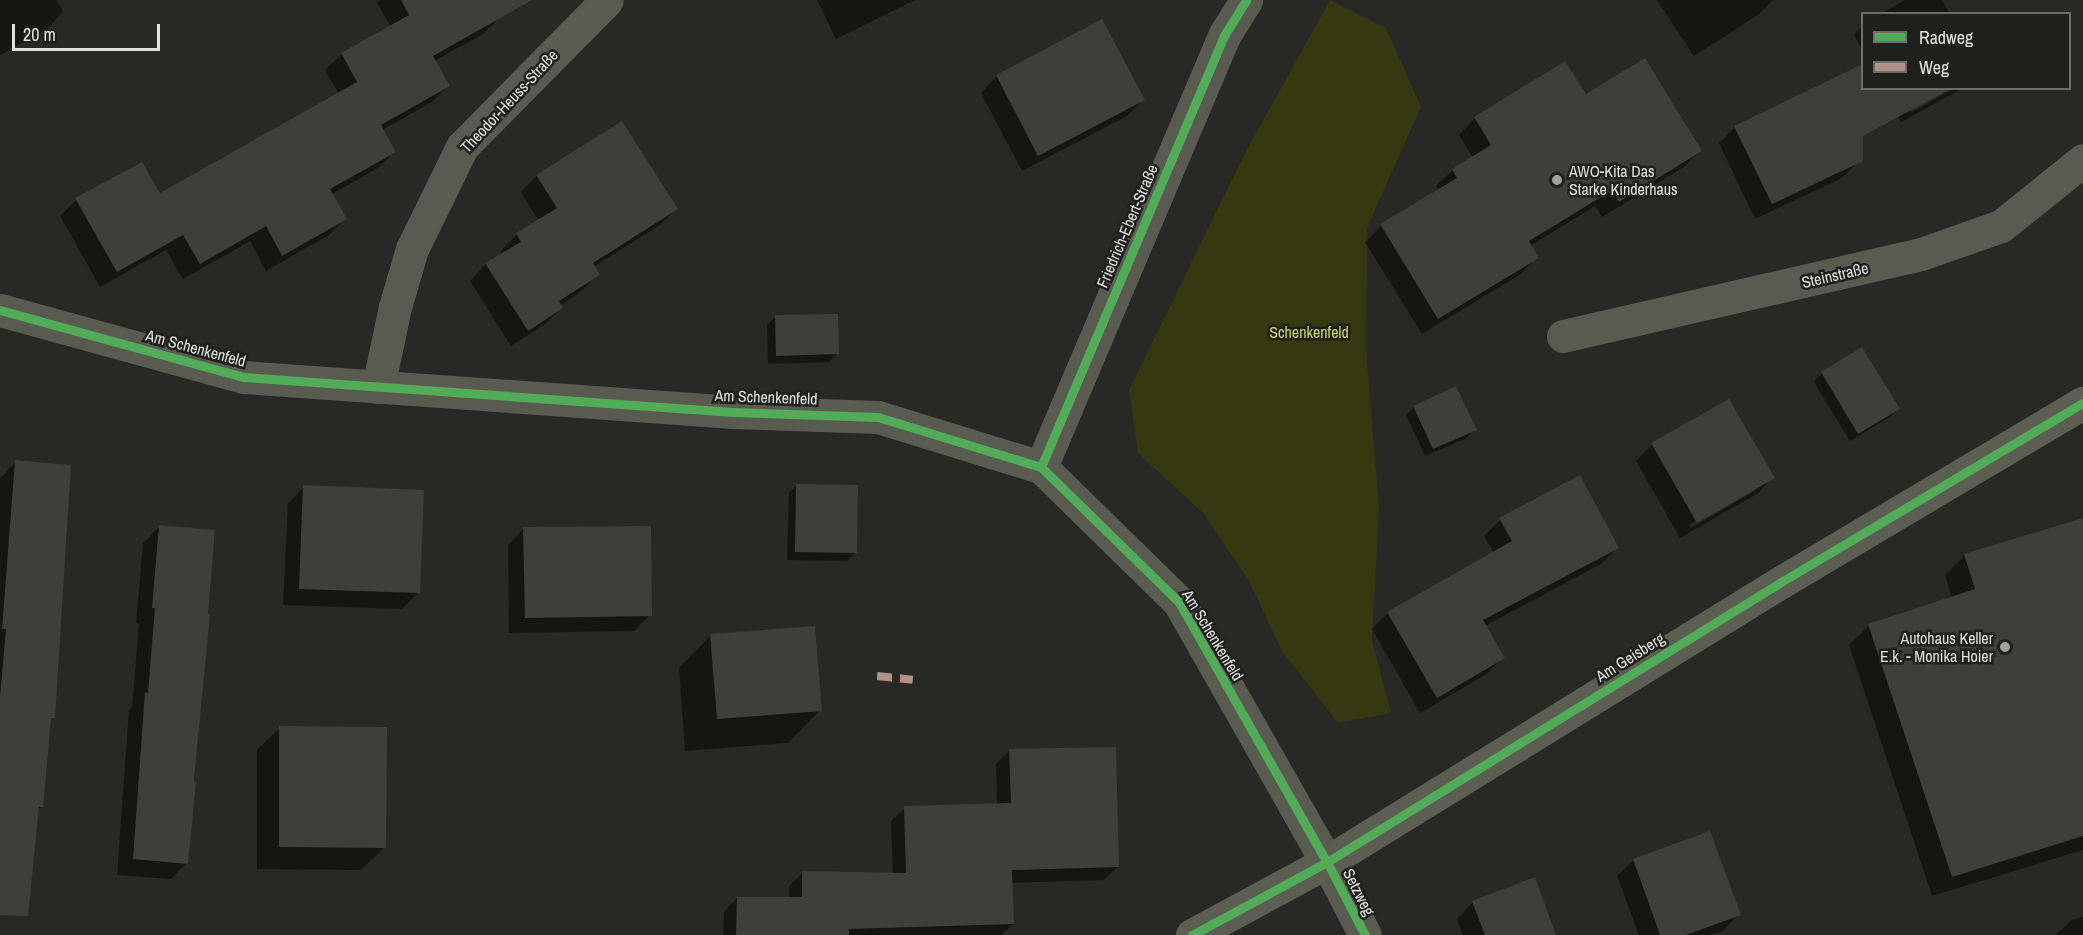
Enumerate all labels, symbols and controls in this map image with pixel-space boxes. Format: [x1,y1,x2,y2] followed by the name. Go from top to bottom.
[15,12,164,50] scale bar
[1861,12,2071,90] legend
[23,22,56,47] text: 20 m
[1919,25,1973,50] text: Radweg
[456,45,562,157] street label: Theodor-Heuss-Straße
[1919,55,1949,80] text: Weg
[1569,161,1678,199] place label: AWO-Kita Das Starke Kinderhaus
[1092,162,1162,290] street label: Friedrich-Ebert-Straße
[1550,173,1564,187] marker: AWO-Kita Das Starke Kinderhaus
[1800,258,1870,292] street label: Steinstraße
[1269,322,1349,342] park label: Schenkenfeld
[144,325,248,371] street label: Am Schenkenfeld
[714,386,818,408] street label: Am Schenkenfeld
[1178,586,1248,684] street label: Am Schenkenfeld
[1592,628,1668,686] street label: Am Geisberg
[1880,628,1993,666] place label: Autohaus Keller E.k. - Monika Hoier
[1998,640,2012,654] marker: Autohaus Keller E.k. - Monika Hoier
[1339,865,1379,919] street label: Setzweg

